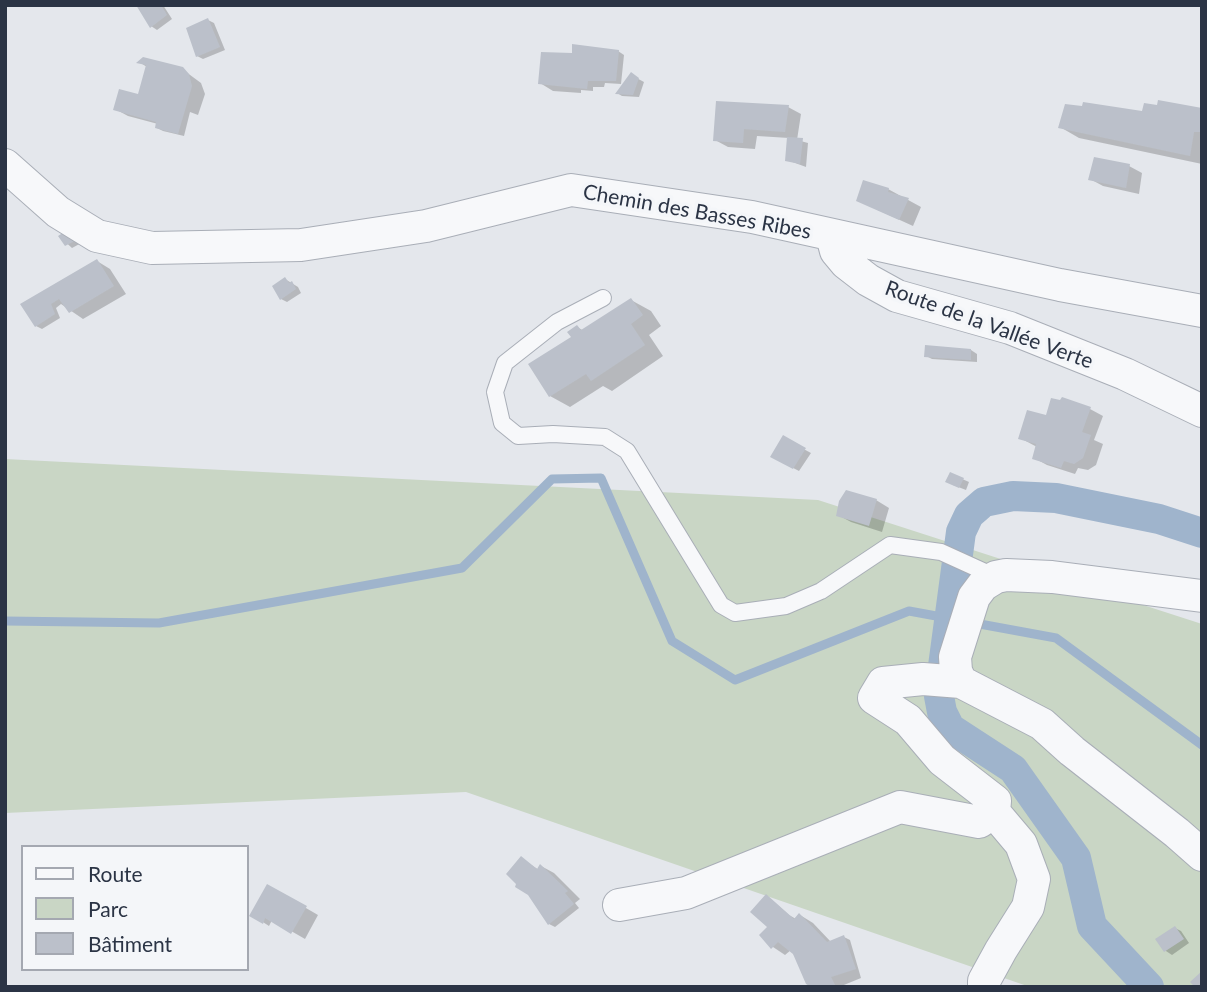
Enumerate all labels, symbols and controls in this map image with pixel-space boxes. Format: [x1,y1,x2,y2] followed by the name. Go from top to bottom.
[581,180,813,244] street label: Chemin des Basses Ribes
[882,276,1096,374] street label: Route de la Vallée Verte
[21,845,248,971] legend
[88,861,143,886] text: Route
[88,896,128,921] text: Parc
[88,931,172,956] text: Bâtiment

